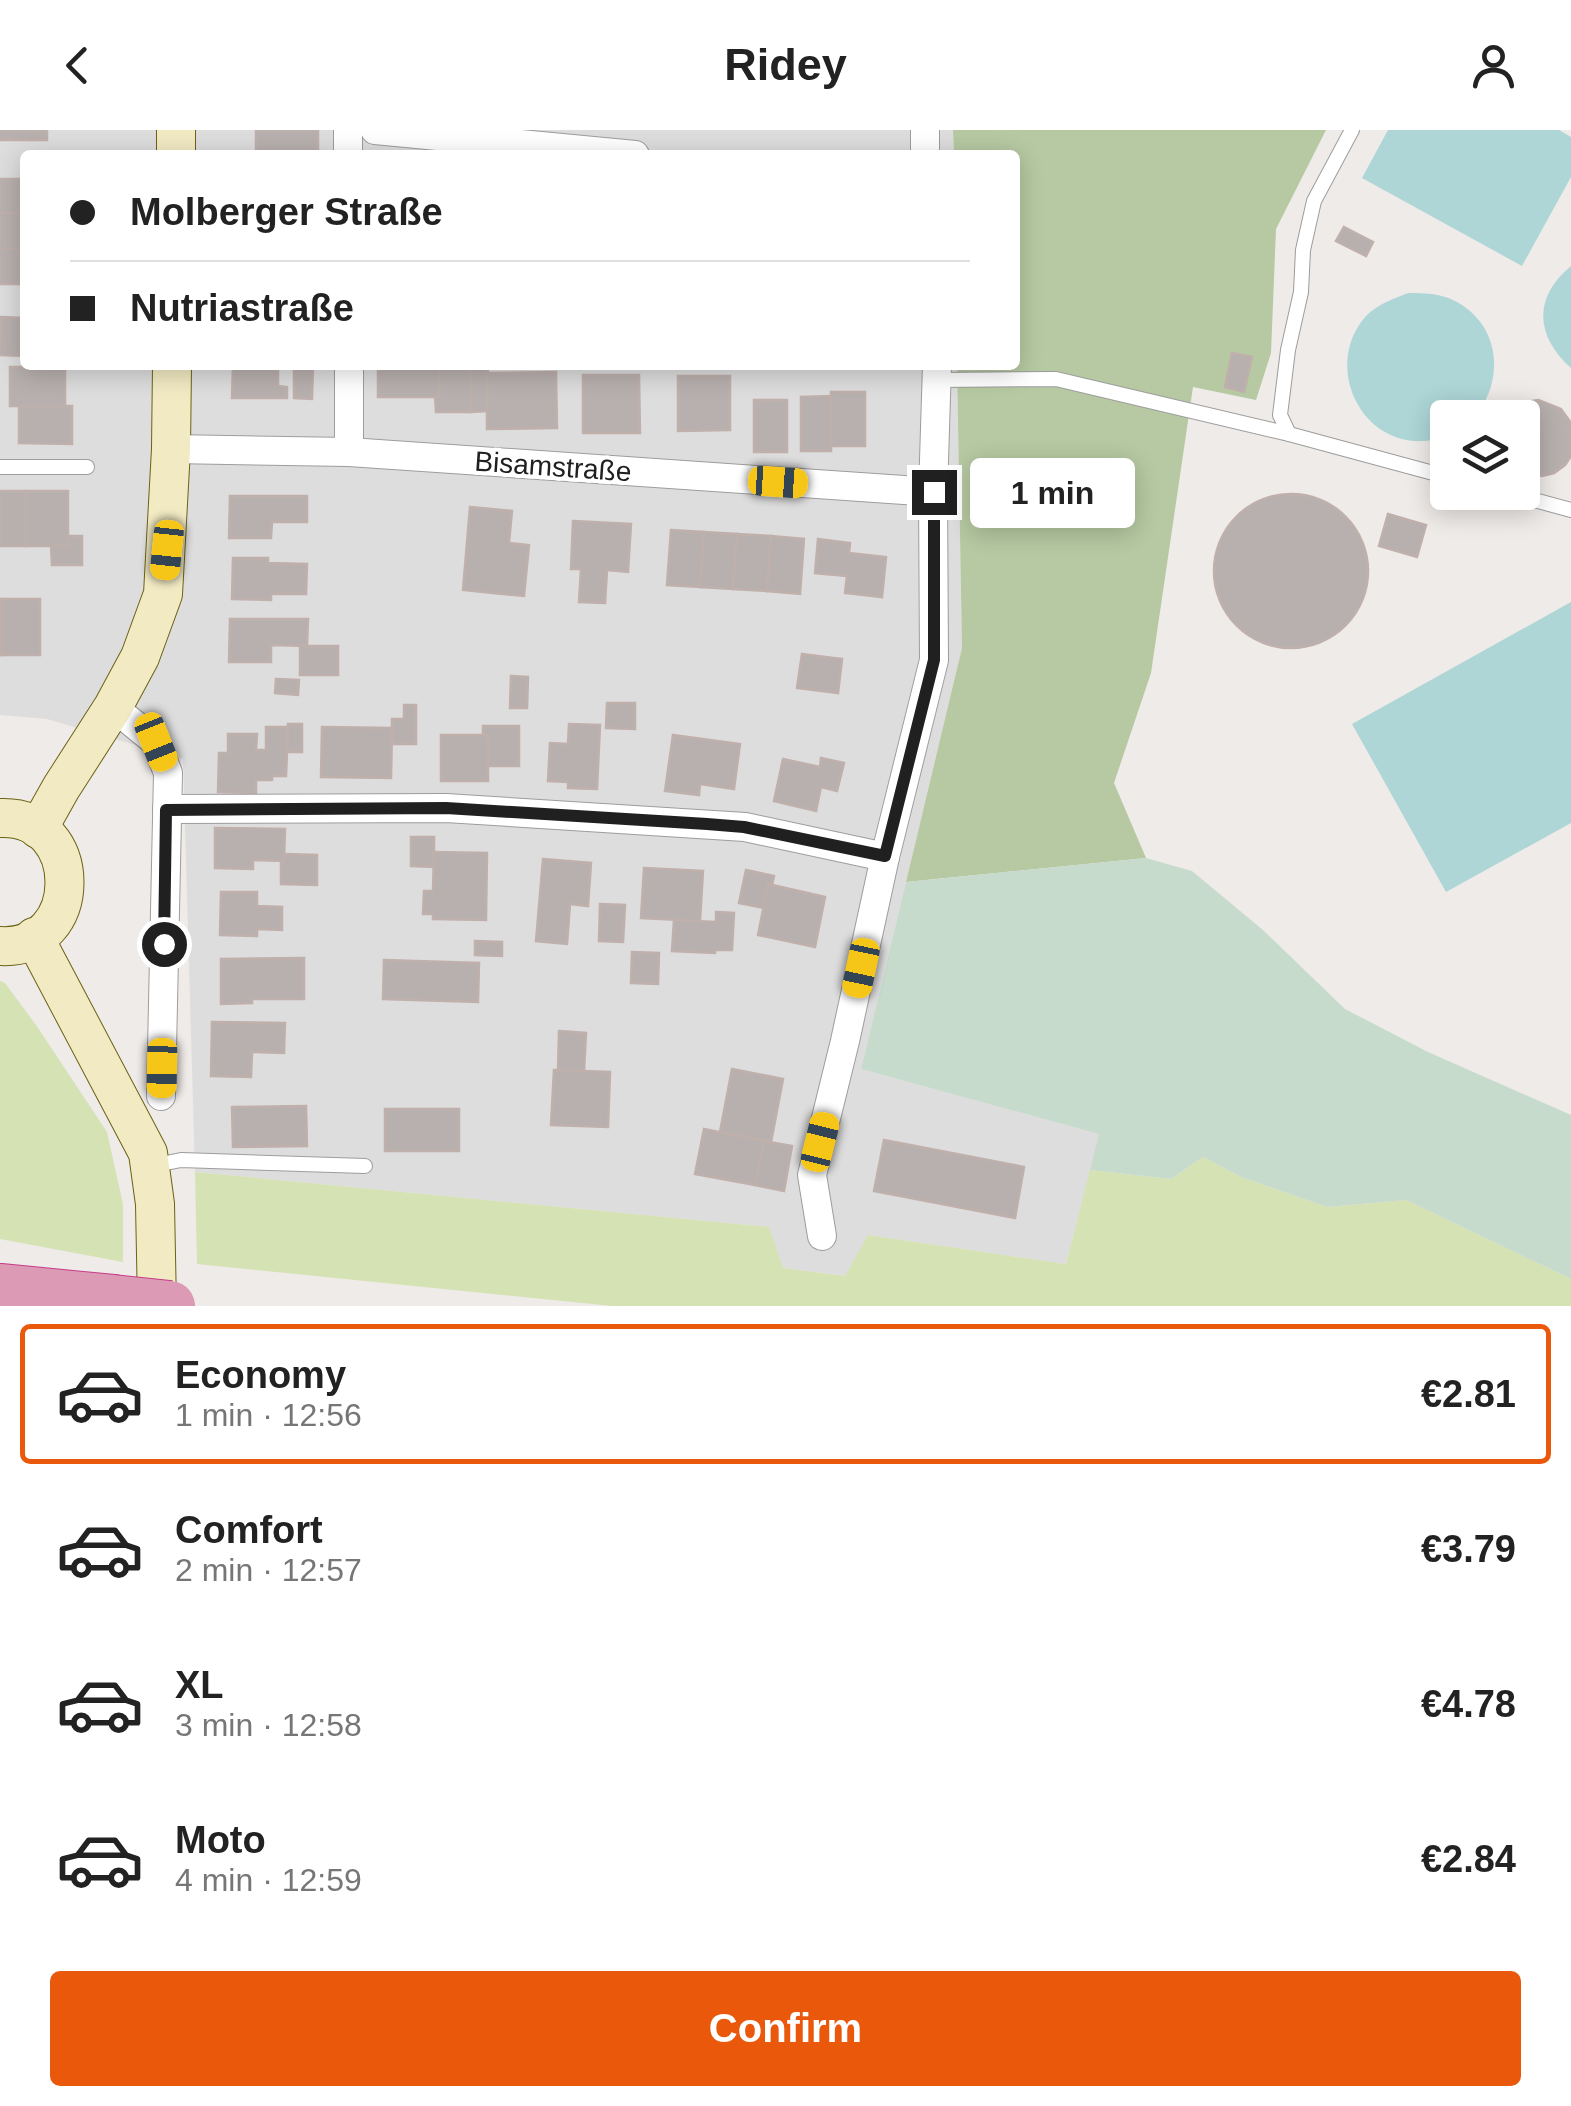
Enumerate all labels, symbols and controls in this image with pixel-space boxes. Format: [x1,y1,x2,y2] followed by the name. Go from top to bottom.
[50,38,105,93] icon: back
[1466,38,1521,93] icon: person
[724,39,847,90] text: Ridey
[130,191,443,233] text: Molberger Straße
[130,287,354,329] text: Nutriastraße
[1430,400,1540,510] map controls
[1430,400,1540,510] button: layers
[473,446,632,487] street label: Bisamstraße
[969,457,1134,527] callout: 1 min
[747,465,809,499] car
[912,470,957,515] route end
[1011,475,1094,511] text: 1 min
[149,519,185,581] car
[131,709,181,775] car
[142,922,187,967] route start
[840,936,882,1000] car
[146,1038,178,1098] car
[798,1109,842,1175] car
[55,1349,145,1439] icon: car
[175,1354,346,1396] text: Economy
[1421,1373,1516,1415] text: €2.81
[175,1397,362,1433] text: 1 min · 12:56
[55,1504,145,1594] icon: car
[175,1509,323,1551] text: Comfort
[1421,1528,1516,1570] text: €3.79
[175,1552,362,1588] text: 2 min · 12:57
[55,1659,145,1749] icon: car
[175,1664,224,1706] text: XL
[1421,1683,1516,1725] text: €4.78
[175,1707,362,1743] text: 3 min · 12:58
[55,1814,145,1904] icon: car
[175,1819,266,1861] text: Moto
[1421,1838,1516,1880] text: €2.84
[175,1862,362,1898] text: 4 min · 12:59
[50,1971,1521,2086] button: Confirm

